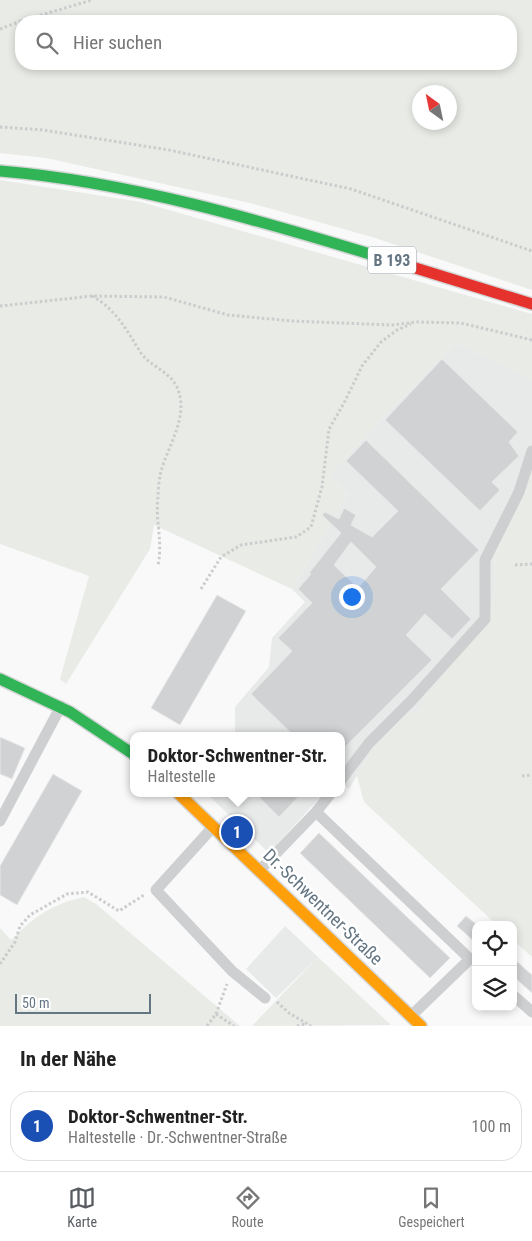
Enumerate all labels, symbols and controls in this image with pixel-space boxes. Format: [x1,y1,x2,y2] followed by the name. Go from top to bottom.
[15,15,517,70] search box
[33,29,61,57] icon: search
[73,31,162,54] text: Hier suchen
[412,85,457,130] north arrow
[368,246,416,274] road number: B 193
[339,584,365,610] your location
[130,732,345,797] popup
[148,744,327,767] text: Doktor-Schwentner-Str.
[148,767,215,786] text: Haltestelle
[221,813,253,851] pin: 1
[259,844,387,969] street label: Dr.-Schwentner-Straße
[472,921,517,1011] map controls
[472,921,517,966] button: locate
[472,966,517,1011] button: layers
[15,991,151,1014] scale bar
[22,995,50,1011] text: 50 m
[20,1047,116,1071] text: In der Nähe
[68,1105,248,1128] text: Doktor-Schwentner-Str.
[33,1117,41,1136] text: 1
[472,1117,511,1136] text: 100 m
[68,1128,287,1147] text: Haltestelle · Dr.-Schwentner-Straße
[67,1184,97,1230] tab: Karte
[232,1184,264,1230] tab: Route
[398,1184,465,1230] tab: Gespeichert

